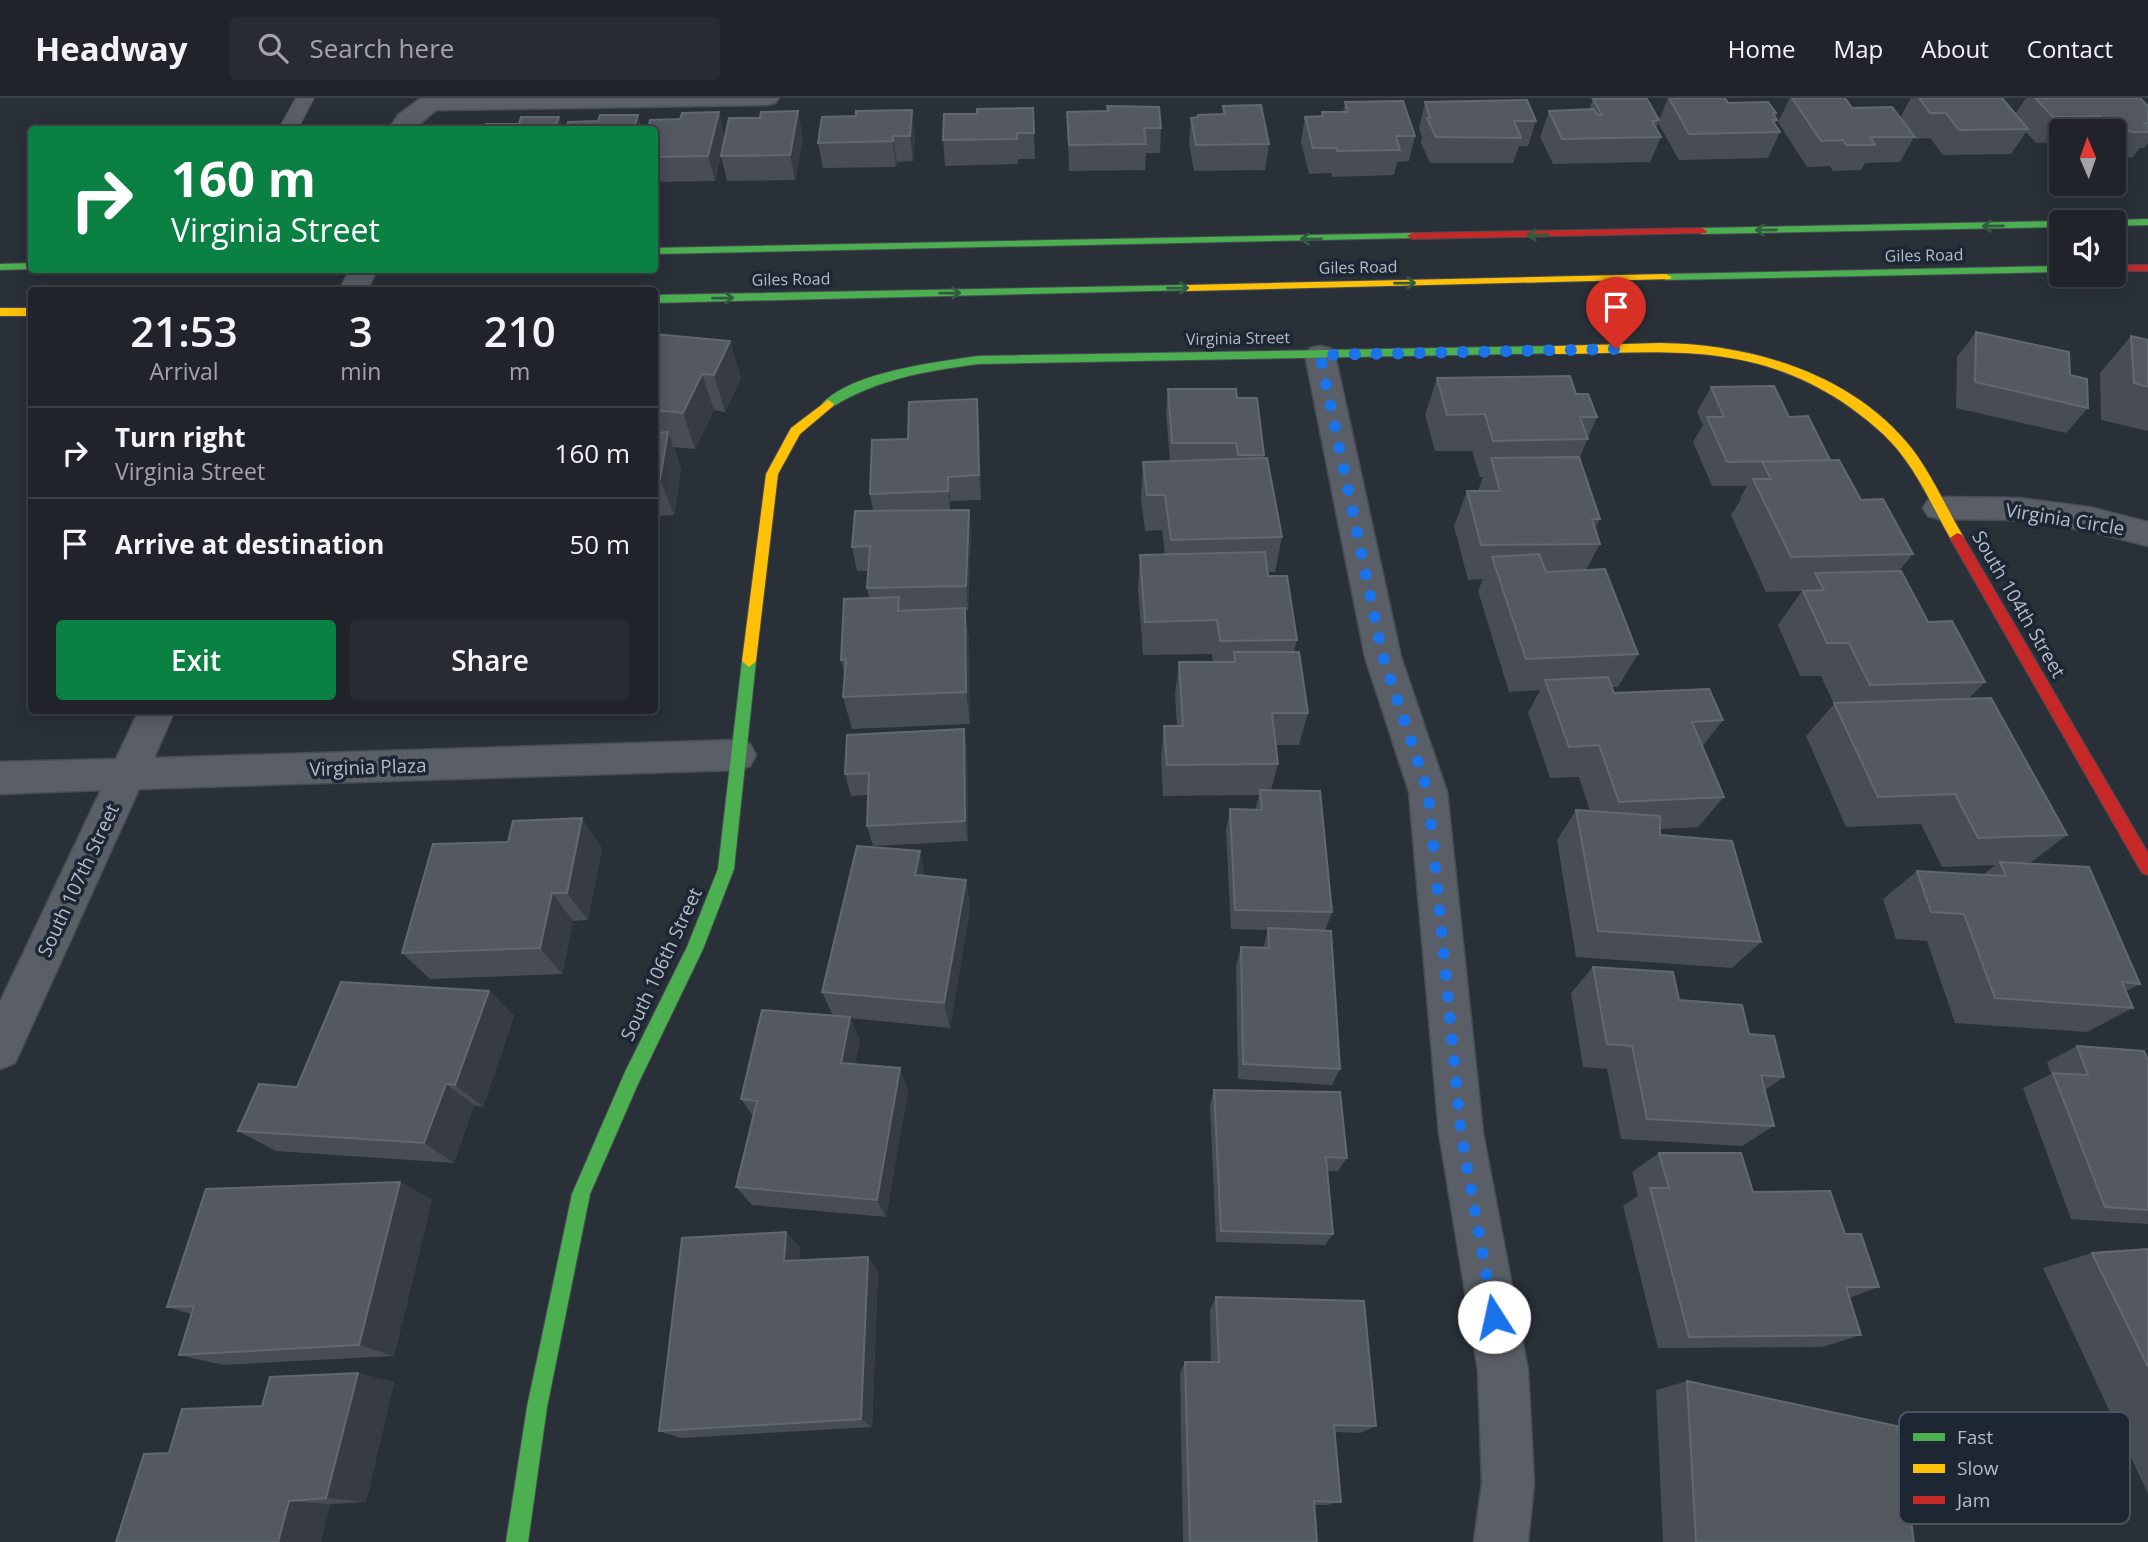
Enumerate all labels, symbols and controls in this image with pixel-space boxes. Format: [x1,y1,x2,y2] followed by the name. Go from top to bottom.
[230,17,720,80] search box
[35,26,188,71] text: Headway
[254,29,292,67] icon: search
[310,30,454,66] text: Search here
[1728,32,1796,65] text: Home
[1834,32,1883,65] text: Map
[1921,32,1989,65] text: About
[2027,32,2113,65] text: Contact
[2049,119,2126,196] north arrow
[2049,119,2126,287] map controls
[171,145,316,211] text: 160 m
[56,154,147,245] icon: right
[171,208,380,251] text: Virginia Street
[2049,210,2126,287] button: sound
[1982,219,2005,232] one-way arrow
[1755,224,1778,237] one-way arrow
[1527,228,1550,242] one-way arrow
[1300,232,1323,246] one-way arrow
[1884,243,1964,267] street label: Giles Road
[1318,255,1398,279] street label: Giles Road
[751,267,831,291] street label: Giles Road
[1393,277,1416,290] one-way arrow
[1586,277,1646,349] pin
[1166,281,1189,295] one-way arrow
[938,286,961,300] one-way arrow
[1597,288,1635,326] icon: arrive
[711,291,734,305] one-way arrow
[130,302,238,359] text: 21:53
[349,302,373,359] text: 3
[484,302,556,359] text: 210
[1186,326,1291,350] street label: Virginia Street
[149,355,219,387] text: Arrival
[340,355,381,387] text: min
[509,355,530,387] text: m
[115,419,246,455] text: Turn right
[56,434,94,472] icon: right
[555,435,630,471] text: 160 m
[115,455,265,487] text: Virginia Street
[2004,497,2126,541] street label: Virginia Circle
[56,525,94,563] icon: arrive
[115,526,384,562] text: Arrive at destination
[569,526,630,562] text: 50 m
[1966,526,2072,683] street label: South 104th Street
[56,620,336,700] button: Exit
[350,620,630,700] button: Share
[309,752,427,782] street label: Virginia Plaza
[31,799,125,961] street label: South 107th Street
[614,883,708,1045] street label: South 106th Street
[1457,1280,1531,1354] position arrow
[1899,1412,2130,1524] legend
[1957,1424,1993,1450] text: Fast
[1957,1455,1999,1481] text: Slow
[1955,1487,1990,1513] text: Jam

